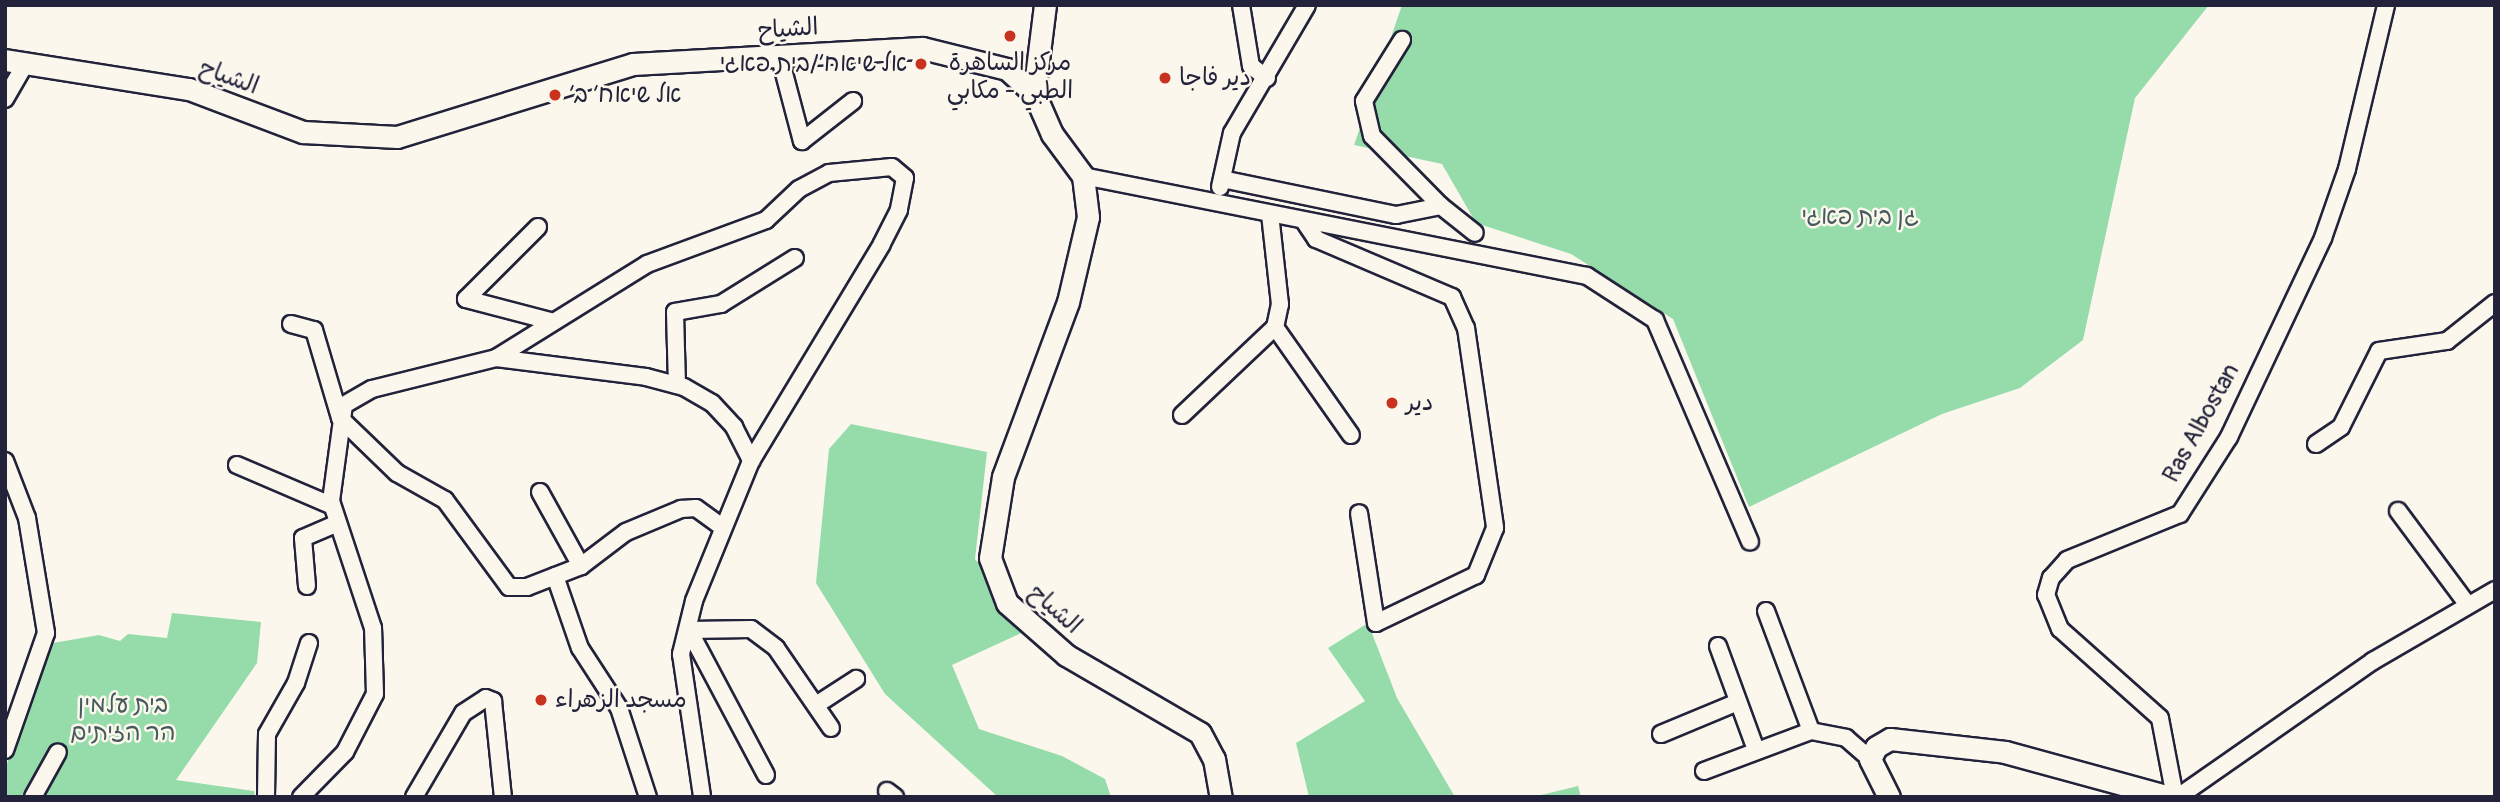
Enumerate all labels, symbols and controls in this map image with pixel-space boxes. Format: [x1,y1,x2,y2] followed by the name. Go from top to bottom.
[757,13,819,45] street label: الشياح
[1000,26,1020,46] marker: مركز الساهرة الطبي - مكابي
[947,49,1073,105] place label: مركز الساهرة الطبي - مكابي
[719,50,907,78] place label: אל שיאח׳/בית פאגי
[196,53,262,101] street label: الشياح
[913,56,929,72] marker: אל שיאח׳/בית פאגי
[1179,64,1251,92] place label: دير فاجا
[1157,70,1173,86] marker: دير فاجا
[569,81,681,109] place label: אל שיאח׳ ב׳
[547,87,563,103] marker: אל שיאח׳ ב׳
[1801,203,1919,231] park label: גן בית פאגי
[2157,359,2245,487] street label: Ras Albostan
[1406,389,1433,417] place label: دير
[1384,395,1400,411] marker: دير
[1023,578,1087,640] street label: الشياح
[555,686,687,714] place label: مسجد الزهراء
[70,691,176,747] park label: בית עלמין הר הזיתים
[533,692,549,708] marker: مسجد الزهراء

